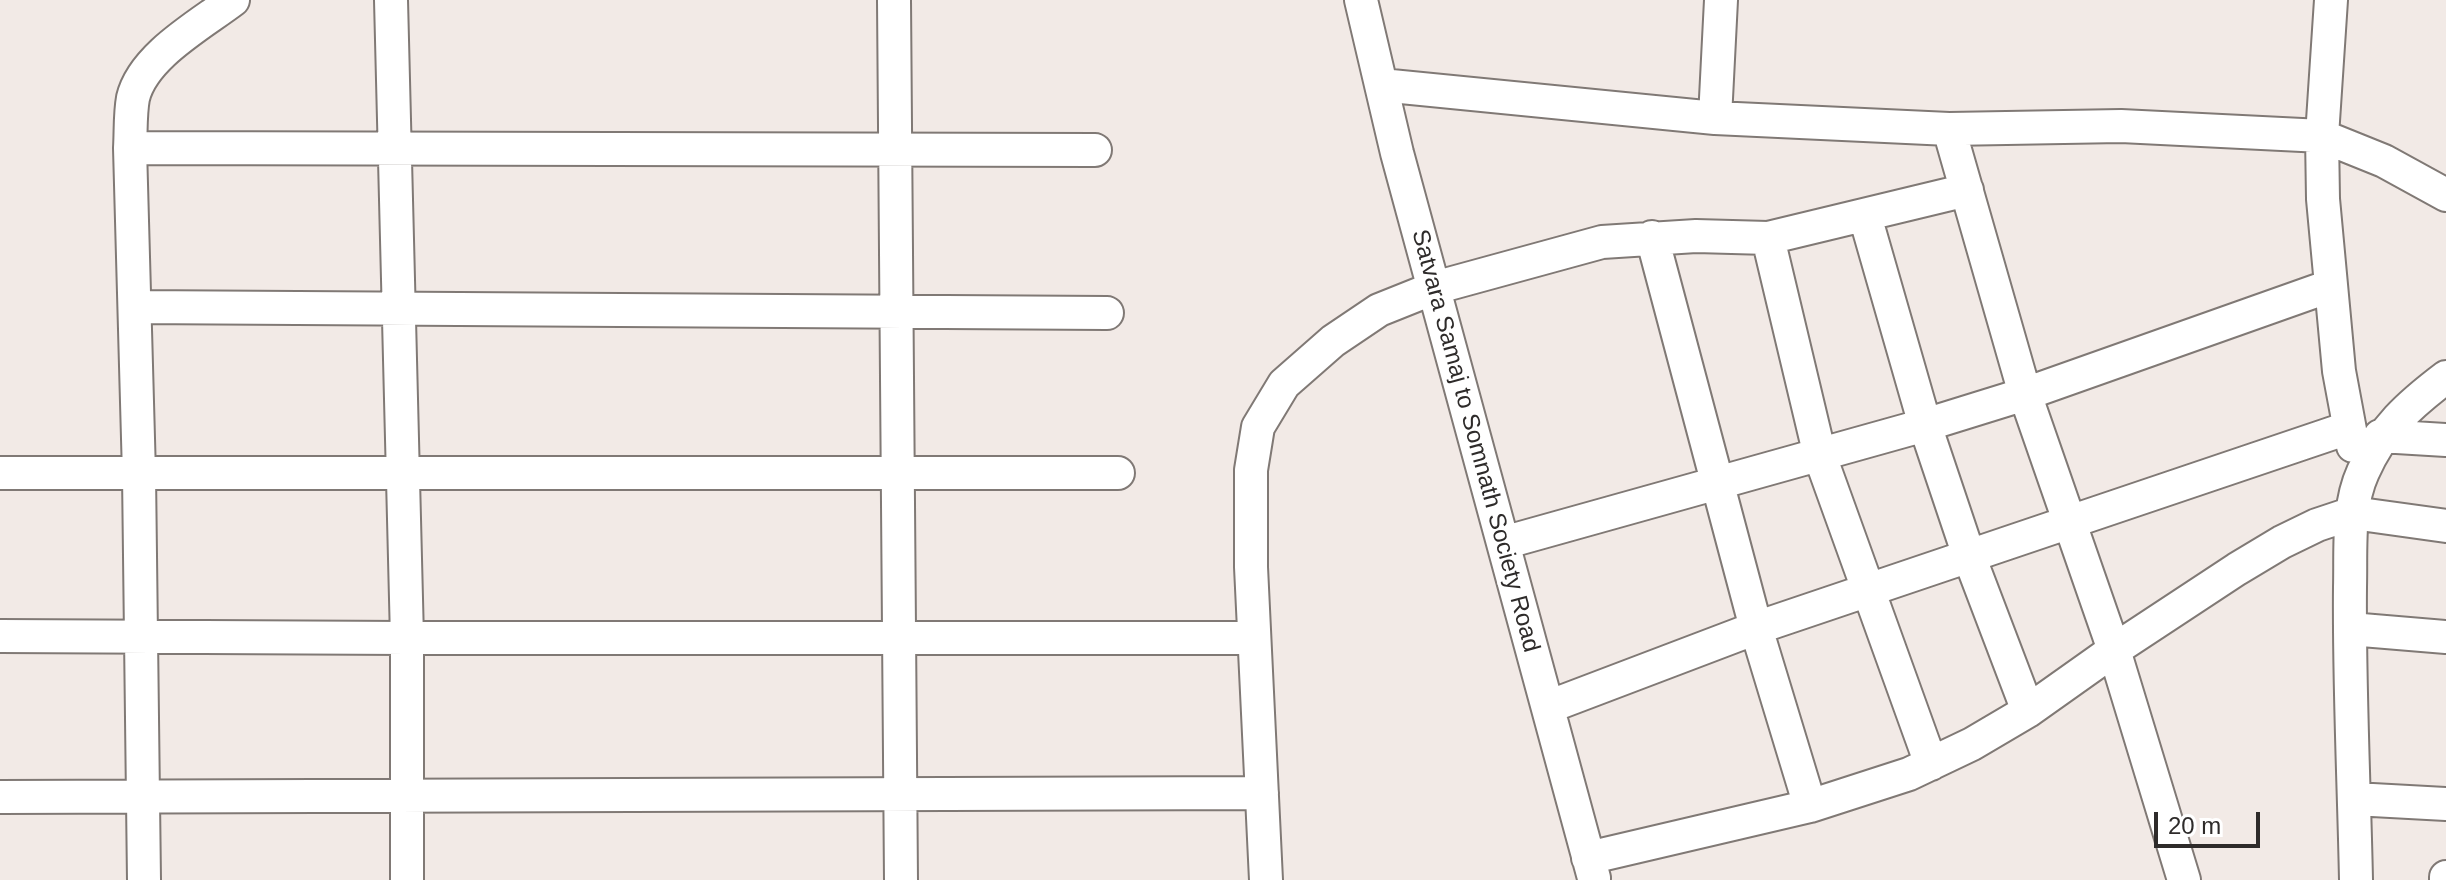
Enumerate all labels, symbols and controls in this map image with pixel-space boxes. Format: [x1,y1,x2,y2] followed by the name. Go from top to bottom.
[1405,227,1545,655] street label: Satvara Samaj to Somnath Society Road
[2158,796,2264,846] scale bar
[2168,812,2221,839] text: 20 m

